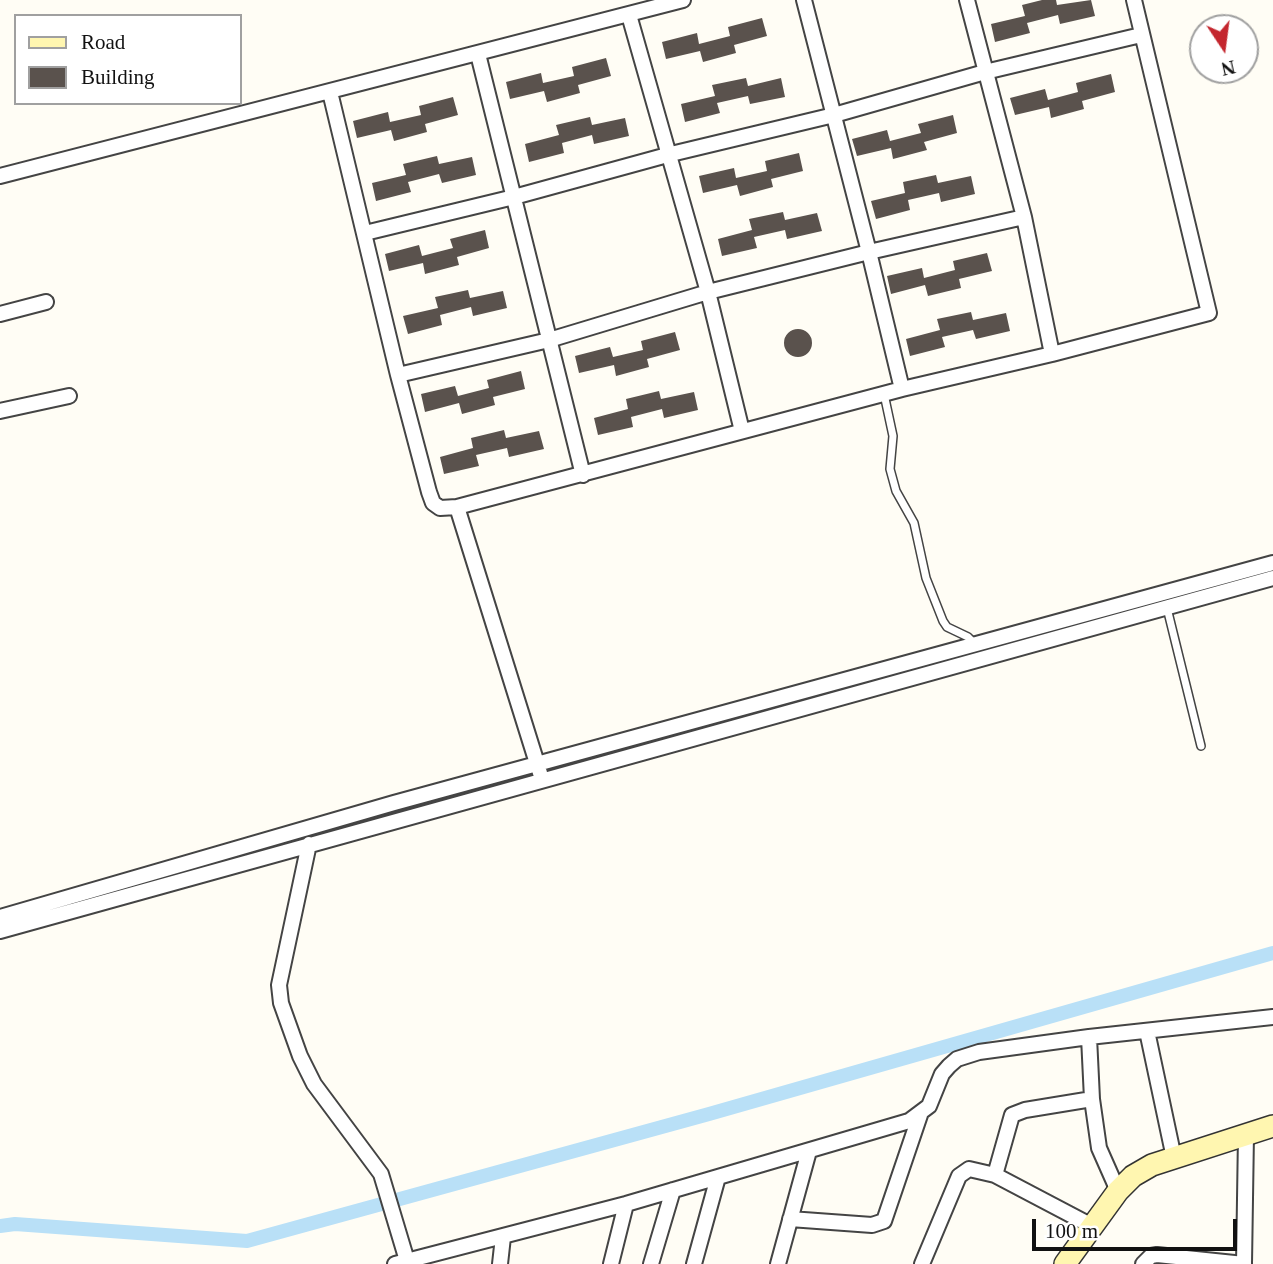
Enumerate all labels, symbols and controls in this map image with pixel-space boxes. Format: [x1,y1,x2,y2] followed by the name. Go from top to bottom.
[14,14,242,105] legend
[1189,14,1259,84] north arrow
[81,30,125,54] text: Road
[1219,56,1237,80] text: N
[81,65,155,89] text: Building
[1035,1204,1240,1248] scale bar
[1045,1219,1098,1243] text: 100 m

